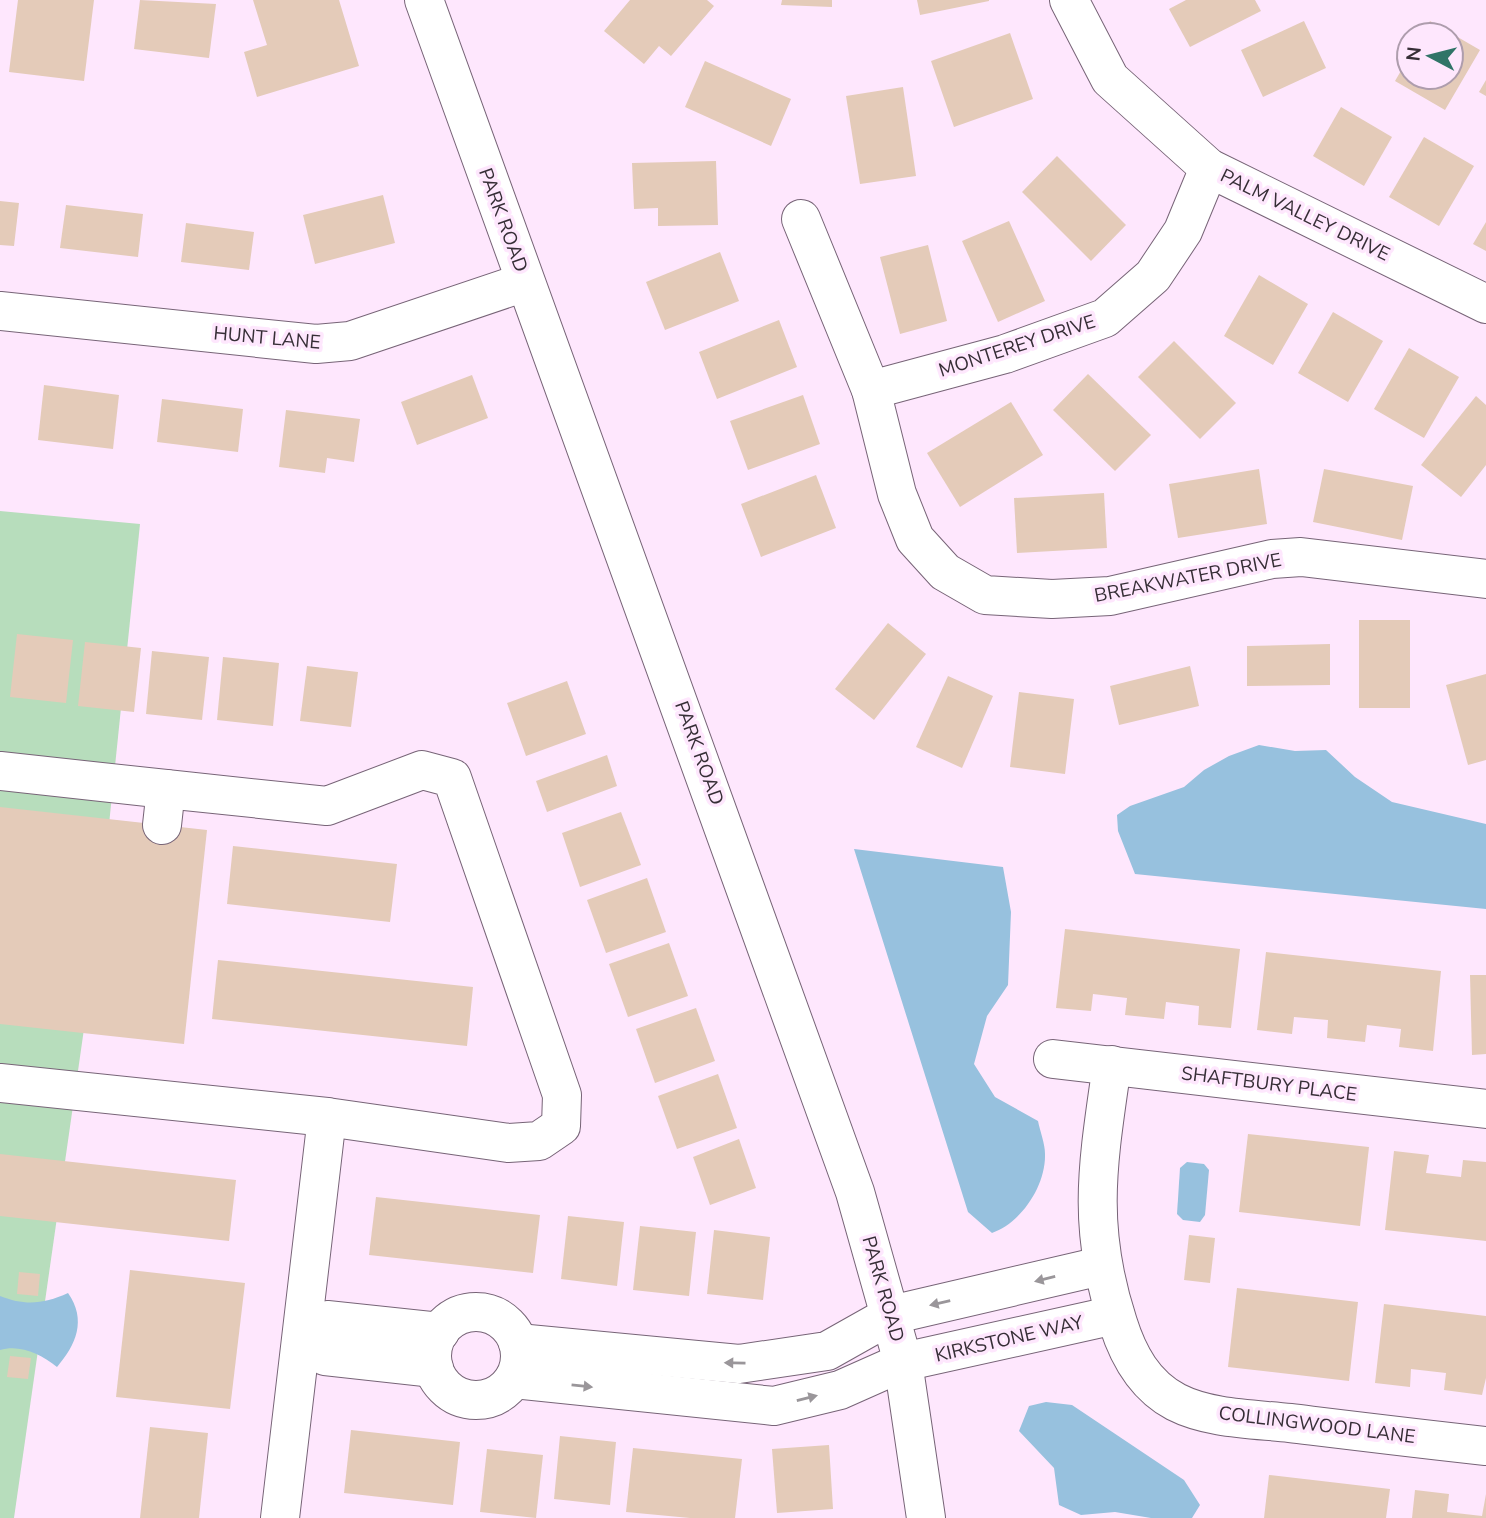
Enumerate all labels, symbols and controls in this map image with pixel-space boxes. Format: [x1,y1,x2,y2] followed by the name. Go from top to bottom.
[1395,21,1465,91] north arrow
[1400,45,1428,63] text: N
[1216,163,1394,267] street label: PALM VALLEY DRIVE
[472,164,534,276] street label: PARK ROAD
[935,308,1099,384] street label: MONTEREY DRIVE
[212,320,322,356] street label: HUNT LANE
[1092,547,1284,609] street label: BREAKWATER DRIVE
[668,697,730,809] street label: PARK ROAD
[1180,1060,1358,1108] street label: SHAFTBURY PLACE
[855,1233,911,1345] street label: PARK ROAD
[1034,1274,1056,1285] one-way arrow
[929,1298,951,1309] one-way arrow
[932,1309,1086,1369] street label: KIRKSTONE WAY
[724,1357,746,1368] one-way arrow
[571,1381,593,1392] one-way arrow
[796,1392,818,1403] one-way arrow
[1217,1400,1417,1450] street label: COLLINGWOOD LANE

